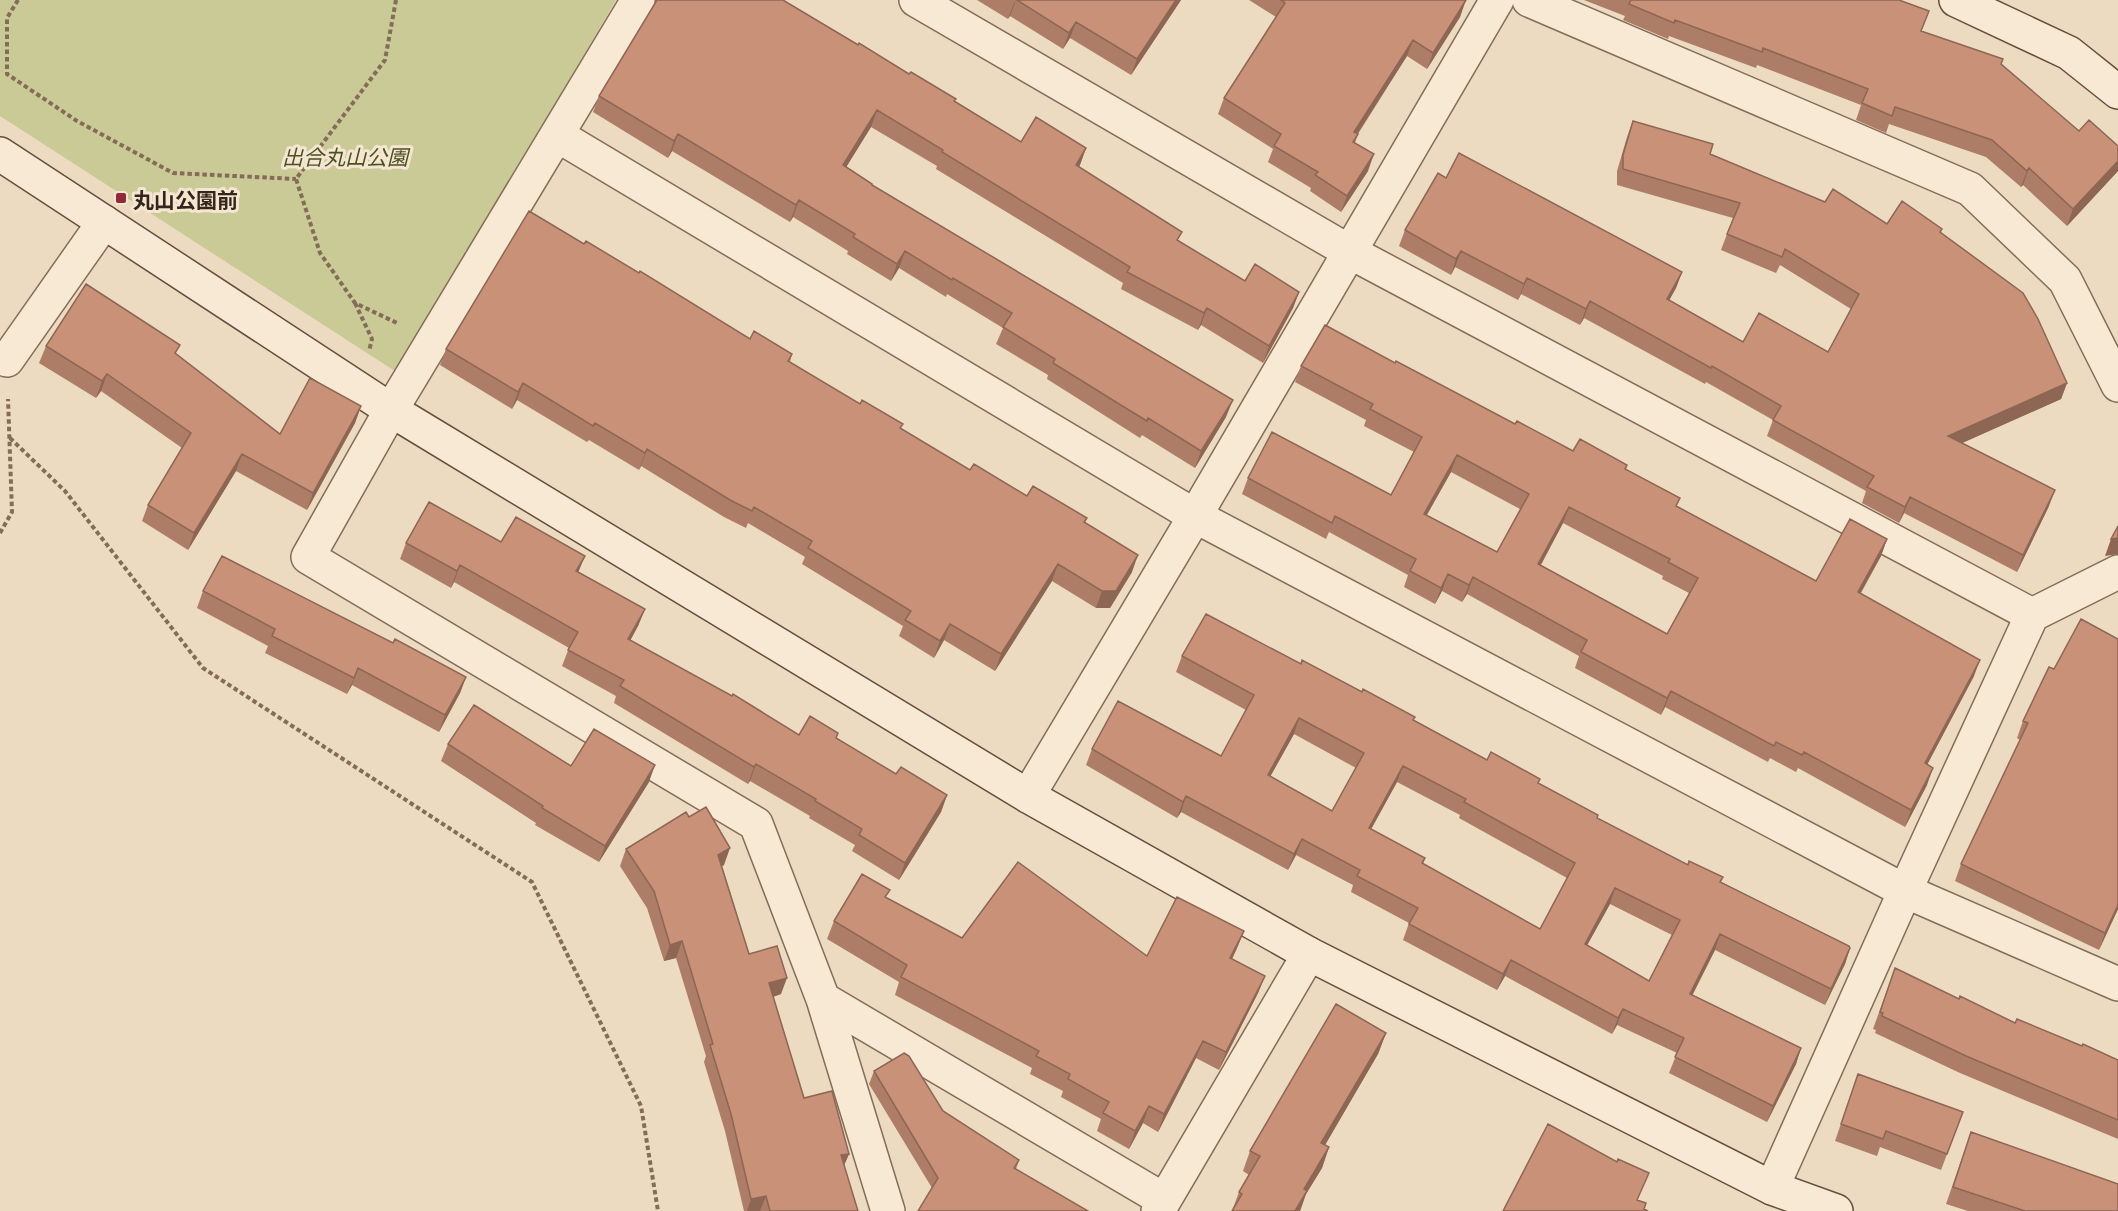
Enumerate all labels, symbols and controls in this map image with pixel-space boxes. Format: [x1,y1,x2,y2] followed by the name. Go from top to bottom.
[282,140,411,171] park label: 出合丸山公園
[133,183,238,214] place label: 丸山公園前
[114,191,128,205] marker: 丸山公園前

